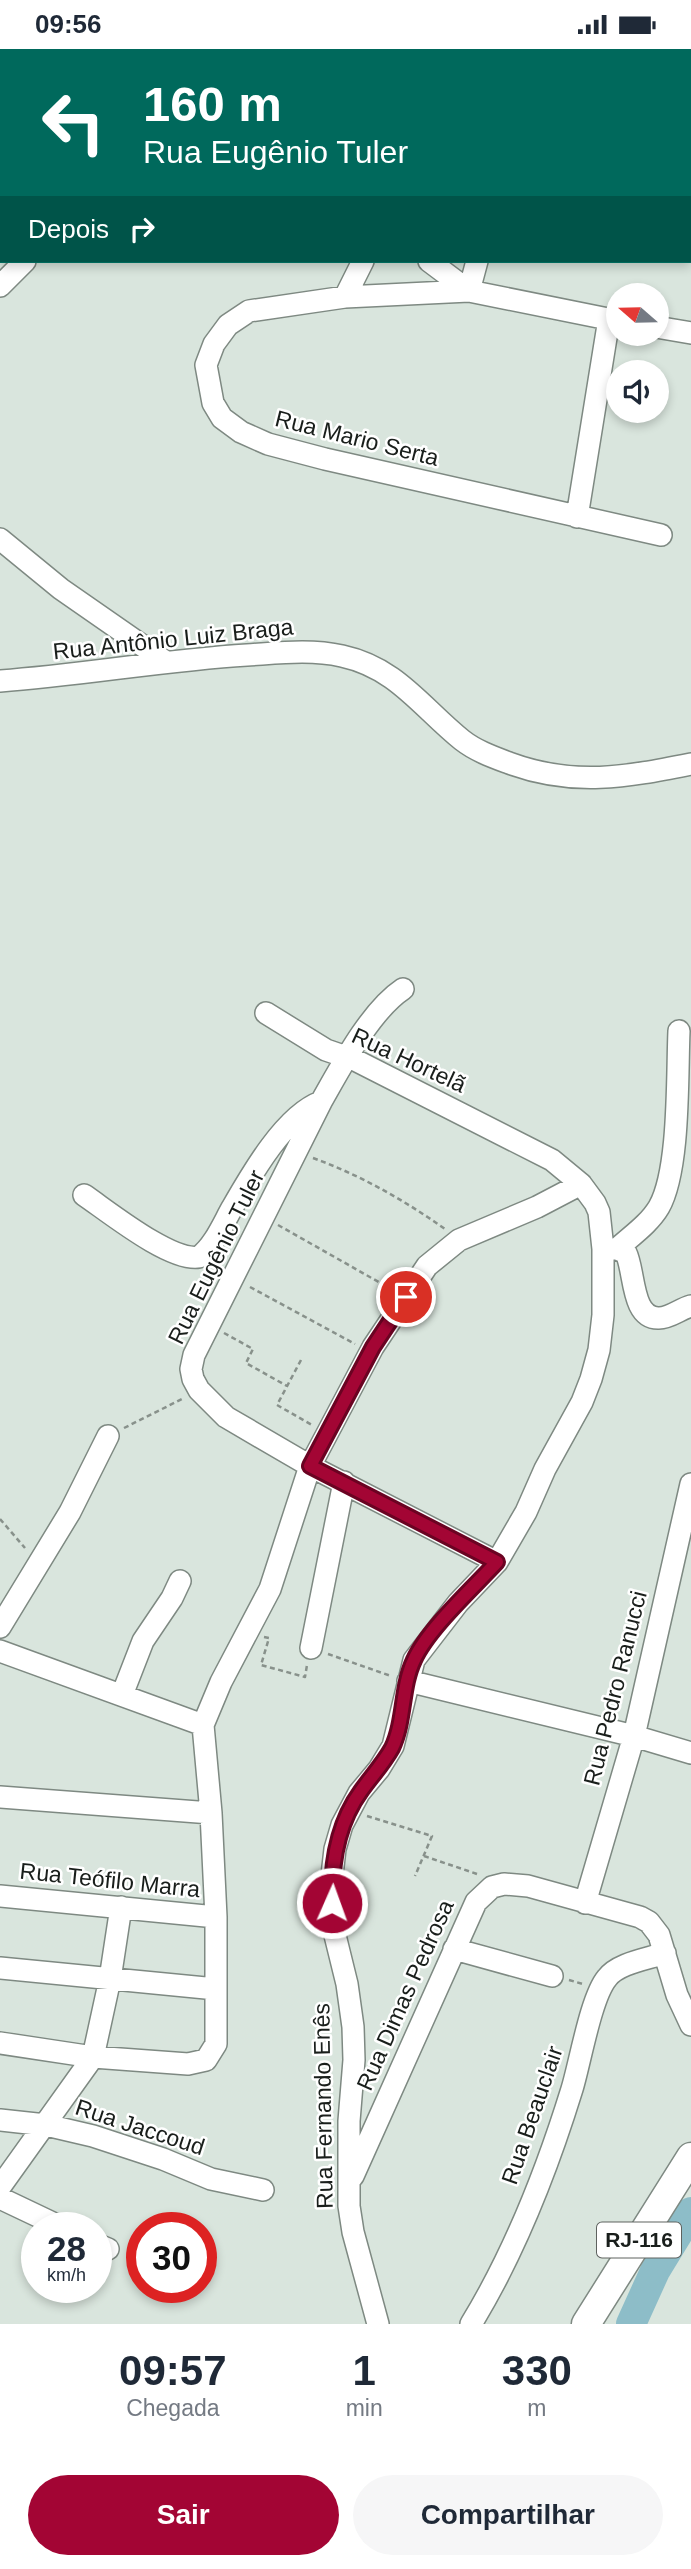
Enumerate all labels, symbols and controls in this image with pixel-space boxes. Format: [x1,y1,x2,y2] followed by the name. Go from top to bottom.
[35,9,102,39] text: 09:56
[28,77,119,168] icon: left
[143,77,282,131] text: 160 m
[143,134,408,170] text: Rua Eugênio Tuler
[123,210,161,248] icon: right
[28,214,109,244] text: Depois
[606,283,668,347] north arrow
[606,283,669,423] map controls
[606,360,669,423] button: sound
[273,405,442,471] street label: Rua Mario Serta
[51,613,295,665] street label: Rua Antônio Luiz Braga
[348,1022,470,1098] street label: Rua Hortelã
[163,1165,270,1348] street label: Rua Eugênio Tuler
[376,1267,436,1327] pin
[387,1278,425,1316] icon: arrive
[578,1588,652,1788] street label: Rua Pedro Ranucci
[19,1858,202,1902] street label: Rua Teófilo Marra
[295,1866,369,1940] position arrow
[351,1896,459,2094] street label: Rua Dimas Pedrosa
[308,2003,338,2209] street label: Rua Fernando Enês
[496,2042,568,2188] street label: Rua Beauclair
[72,2094,208,2160] street label: Rua Jaccoud
[126,2212,217,2303] speed limit sign: 30
[597,2223,681,2257] road number: RJ-116
[47,2229,86,2268] text: 28
[47,2265,86,2285] text: km/h
[119,2347,227,2394] text: 09:57
[352,2347,376,2394] text: 1
[502,2347,572,2394] text: 330
[126,2395,220,2421] text: Chegada
[346,2395,383,2421] text: min
[527,2395,546,2421] text: m
[28,2475,339,2555] button: Sair
[353,2475,663,2555] button: Compartilhar

